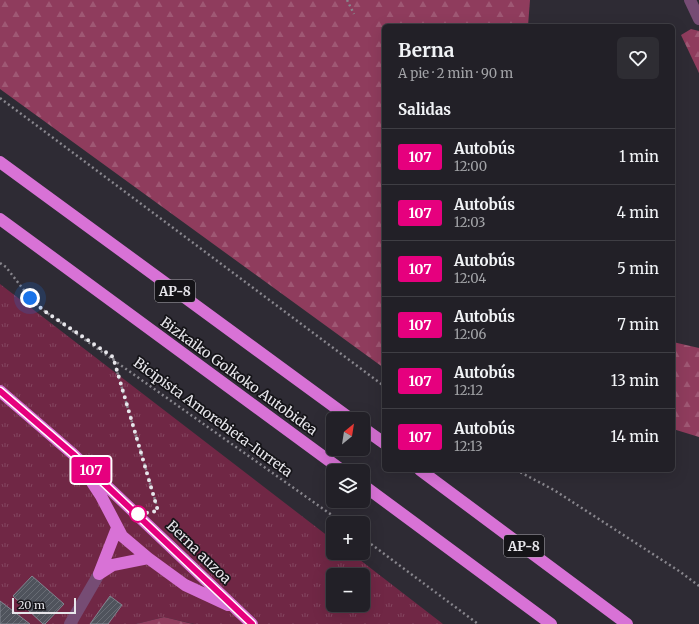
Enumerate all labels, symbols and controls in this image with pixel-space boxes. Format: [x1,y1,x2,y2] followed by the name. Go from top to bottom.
[617,37,659,79] button: heart
[398,38,454,62] text: Berna
[398,65,513,82] text: A pie · 2 min · 90 m
[398,100,451,119] text: Salidas
[454,139,515,158] text: Autobús
[619,147,659,166] text: 1 min
[408,148,432,166] text: 107
[454,158,487,175] text: 12:00
[454,195,515,214] text: Autobús
[617,203,659,222] text: 4 min
[408,204,432,222] text: 107
[454,214,485,231] text: 12:03
[454,251,515,270] text: Autobús
[617,259,659,278] text: 5 min
[408,260,432,278] text: 107
[454,270,486,287] text: 12:04
[155,280,195,302] road number: AP-8
[20,288,40,308] your location
[454,307,515,326] text: Autobús
[157,313,321,439] street label: Bizkaiko Golkoko Autobidea
[617,315,659,334] text: 7 min
[408,316,432,334] text: 107
[454,326,486,343] text: 12:06
[130,353,296,481] street label: Bicipista Amorebieta-Iurreta
[454,363,515,382] text: Autobús
[611,371,659,390] text: 13 min
[408,372,432,390] text: 107
[454,382,483,399] text: 12:12
[326,412,370,456] north arrow
[326,412,370,612] map controls
[454,419,515,438] text: Autobús
[611,427,659,446] text: 14 min
[408,428,432,446] text: 107
[454,438,483,455] text: 12:13
[68,457,114,483] line badge: 107
[79,461,103,479] text: 107
[326,464,370,508] button: layers
[129,505,147,523] unlabelled marker
[326,516,370,560] button: +
[163,517,235,588] street label: Berna auzoa
[504,535,544,557] road number: AP-8
[326,568,370,612] button: −
[12,596,76,615] scale bar
[18,598,45,612] text: 20 m

